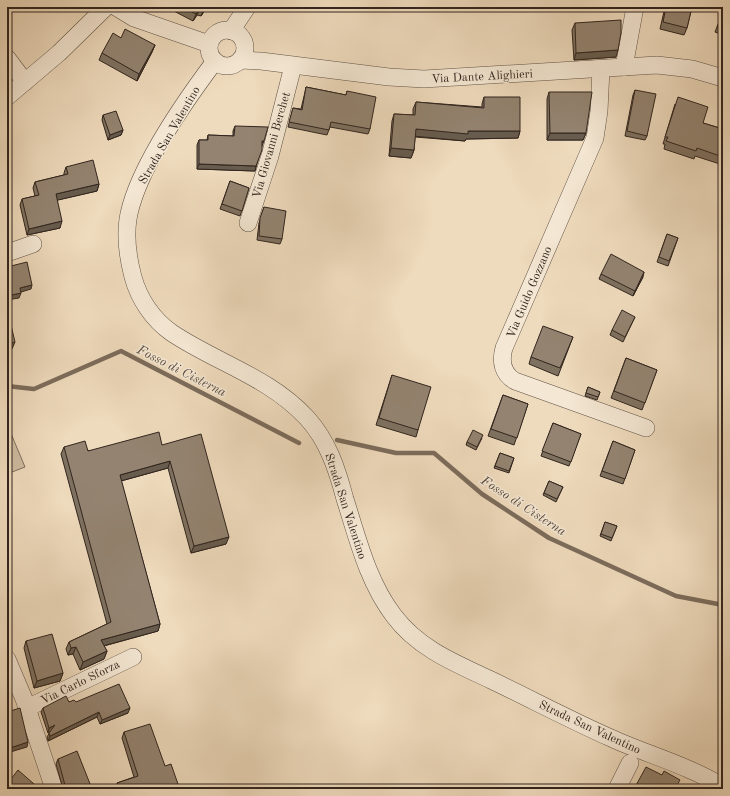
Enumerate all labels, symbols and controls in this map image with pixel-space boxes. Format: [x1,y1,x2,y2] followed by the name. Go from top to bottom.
[431,68,533,86] street label: Via Dante Alighieri
[137,85,203,186] street label: Strada San Valentino
[251,91,293,200] street label: Via Giovanni Berchet
[505,245,555,340] street label: Via Guido Gozzano
[134,343,228,399] water label: Fosso di Cisterna
[322,452,368,561] street label: Strada San Valentino
[478,473,568,538] water label: Fosso di Cisterna
[39,659,122,707] street label: Via Carlo Sforza
[537,699,642,757] street label: Strada San Valentino

